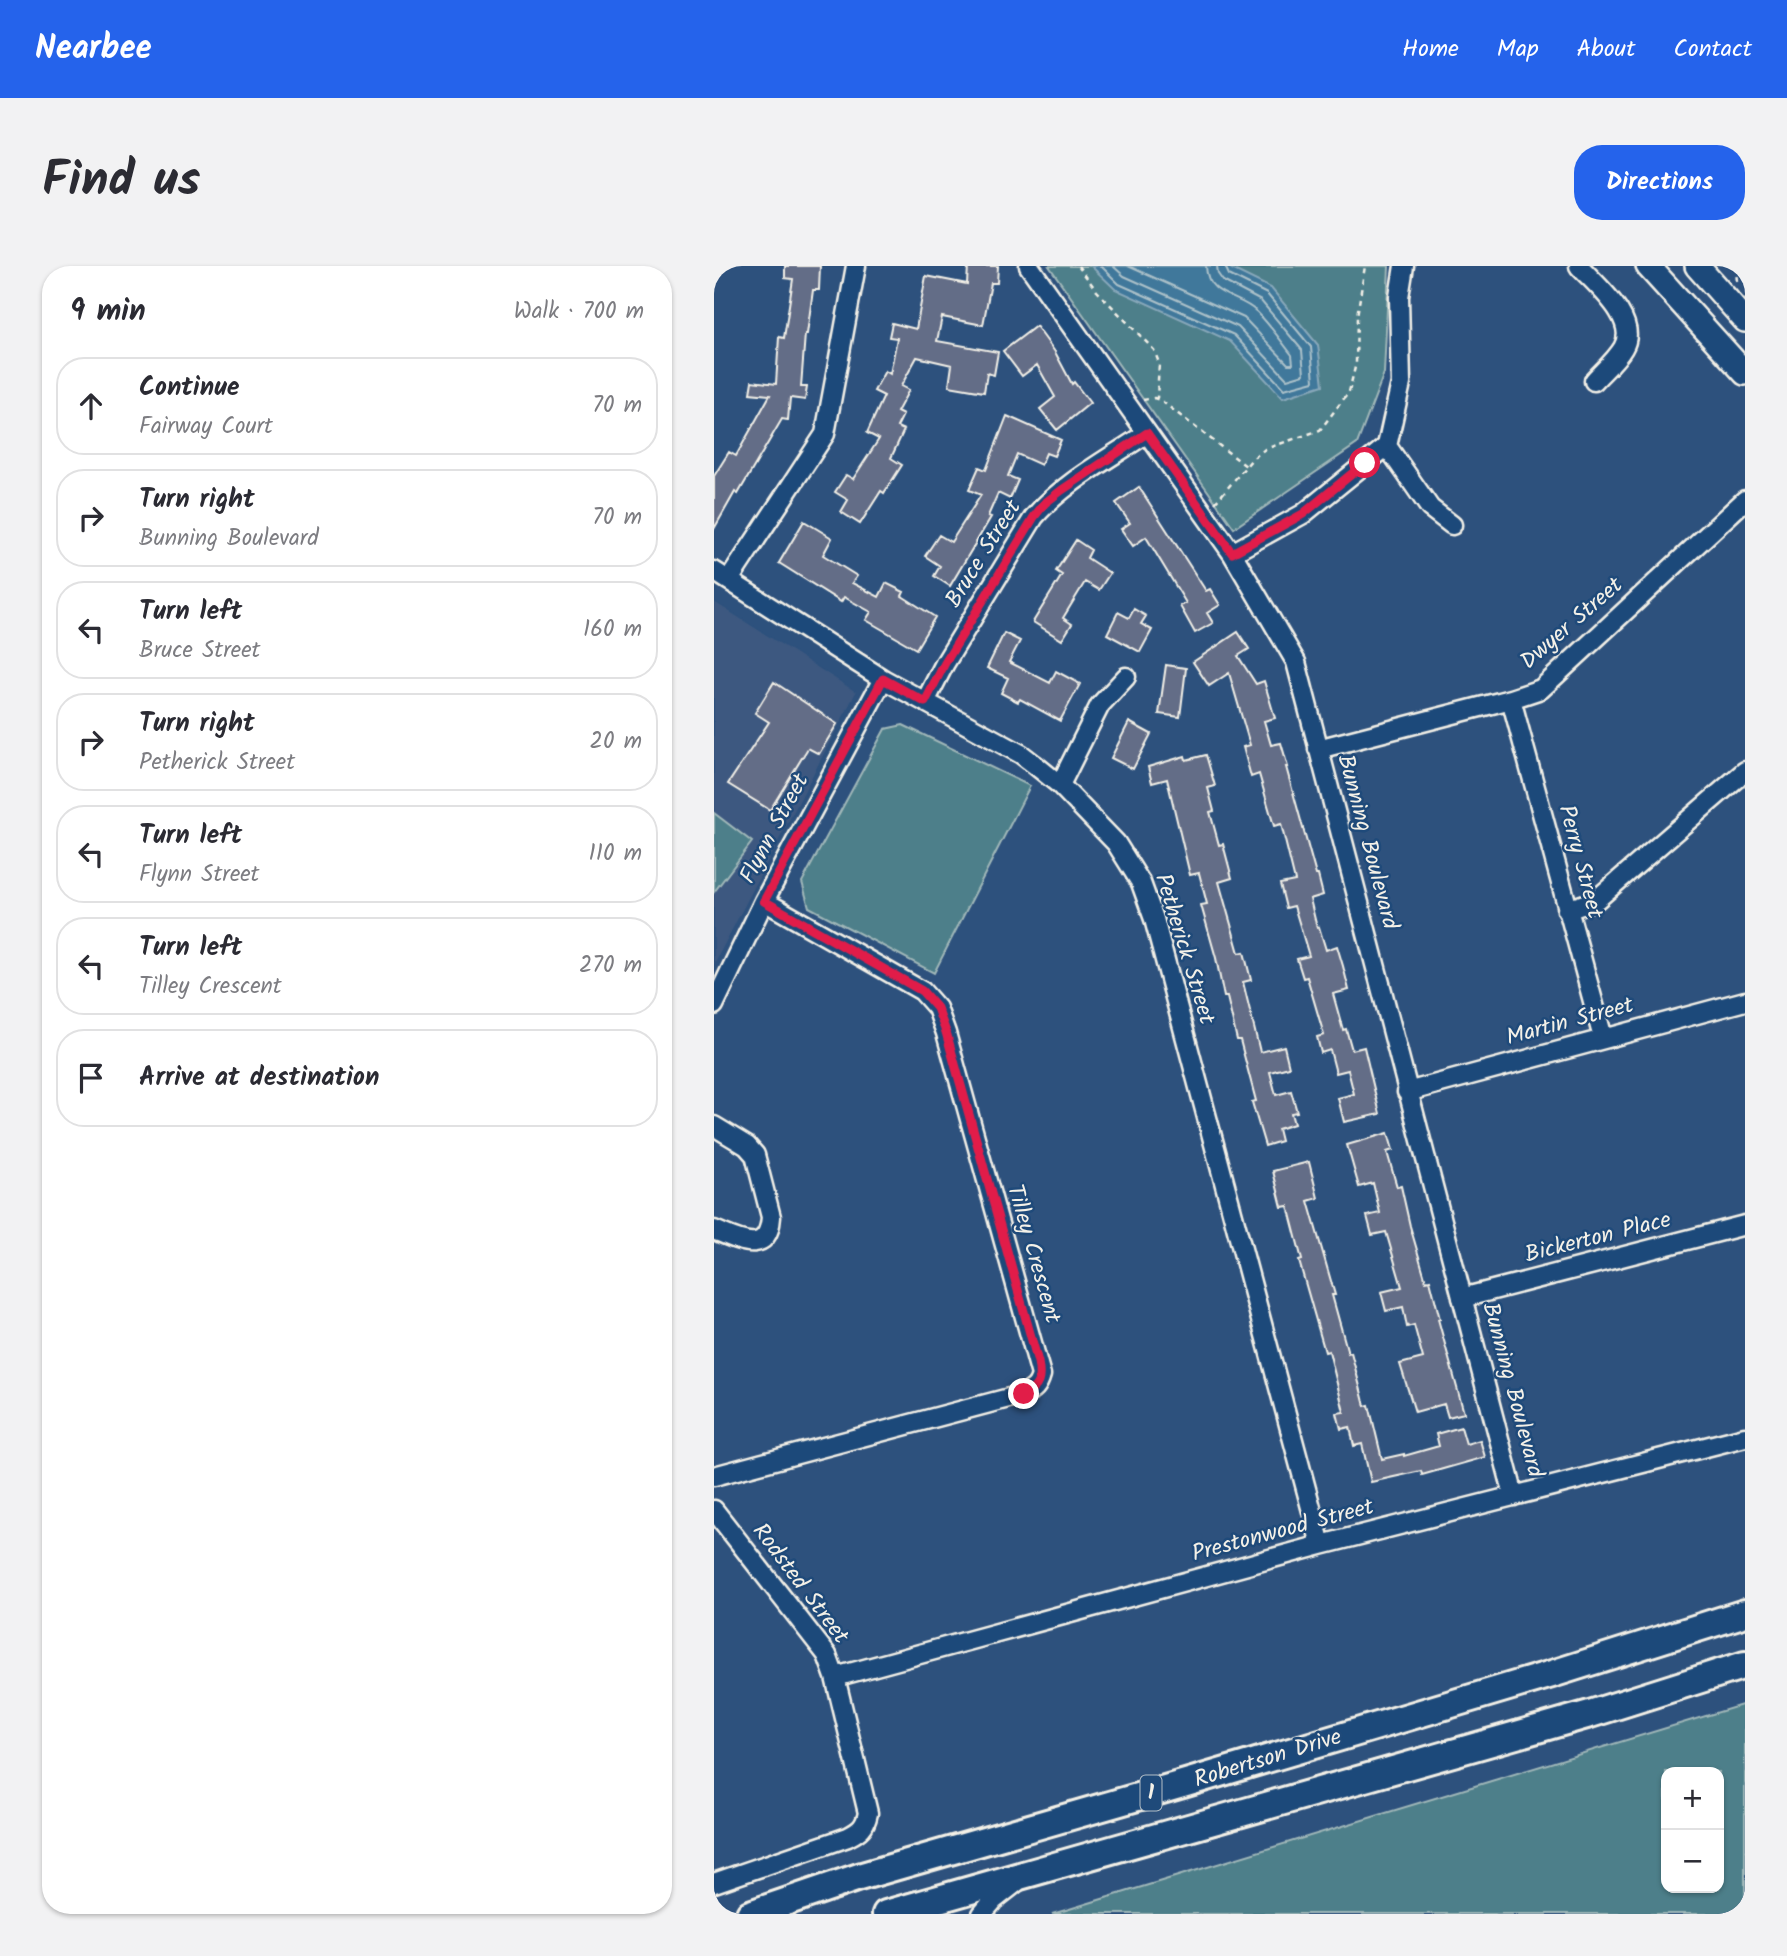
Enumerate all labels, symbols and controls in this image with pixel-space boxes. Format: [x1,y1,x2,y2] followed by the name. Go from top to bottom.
[35,23,152,76] text: Nearbee
[1402,30,1459,69] text: Home
[1497,30,1539,69] text: Map
[1577,30,1635,69] text: About
[1673,30,1752,69] text: Contact
[42,143,200,221] text: Find us
[1574,145,1745,220] button: Directions
[70,288,146,336] text: 9 min
[514,294,644,330] text: Walk · 700 m
[139,367,240,409] text: Continue
[72,387,110,425] icon: ahead
[592,388,642,424] text: 70 m
[139,409,273,445] text: Fairway Court
[1349,447,1380,478] route start
[139,479,255,521] text: Turn right
[937,492,1032,615] street label: Bruce Street
[72,499,110,537] icon: right
[592,500,642,536] text: 70 m
[139,521,319,557] text: Bunning Boulevard
[1512,568,1632,679] street label: Dwyer Street
[139,591,242,633] text: Turn left
[72,611,110,649] icon: left
[583,612,642,648] text: 160 m
[139,633,260,669] text: Bruce Street
[139,703,255,745] text: Turn right
[72,723,110,761] icon: right
[590,724,642,760] text: 20 m
[139,745,295,781] text: Petherick Street
[1326,750,1408,934] street label: Bunning Boulevard
[731,766,820,891] street label: Flynn Street
[1548,801,1613,924] street label: Perry Street
[139,815,242,857] text: Turn left
[72,835,110,873] icon: left
[589,836,642,872] text: 110 m
[139,857,260,893] text: Flynn Street
[1144,869,1224,1030] street label: Petherick Street
[139,927,242,969] text: Turn left
[72,947,110,985] icon: left
[579,948,642,984] text: 270 m
[139,969,282,1005] text: Tilley Crescent
[1502,987,1639,1056] street label: Martin Street
[139,1057,379,1099] text: Arrive at destination
[72,1059,110,1097] icon: arrive
[996,1180,1070,1329] street label: Tilley Crescent
[1521,1202,1675,1274] street label: Bickerton Place
[1471,1298,1553,1482] street label: Bunning Boulevard
[1008,1378,1039,1409] route end
[1188,1489,1379,1573] street label: Prestonwood Street
[742,1516,858,1653] street label: Rodsted Street
[1190,1719,1346,1799] street label: Robertson Drive
[1661,1767,1724,1893] map controls
[1661,1767,1724,1830] button: +
[1140,1776,1162,1810] road number: 1
[1661,1830,1724,1893] button: −

